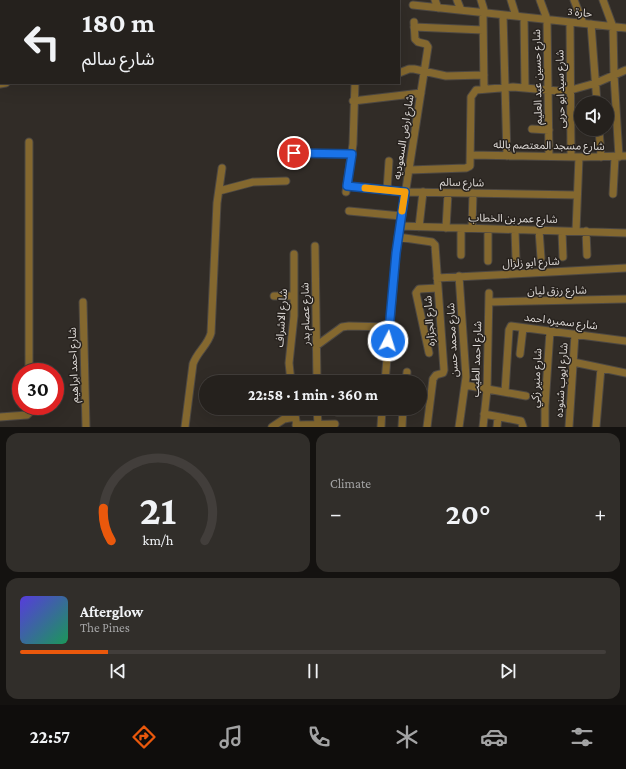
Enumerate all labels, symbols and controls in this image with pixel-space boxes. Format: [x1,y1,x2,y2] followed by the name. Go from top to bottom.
[567,5,594,20] street label: حارة 3
[82,7,155,38] text: 180 m
[16,16,68,68] icon: left
[530,29,547,125] street label: شارع حسين عبد العليم
[82,49,155,69] text: شارع سالم
[553,49,569,128] street label: شارع سيد ابو حربى
[390,93,418,181] street label: شارع ارض السعوديه
[574,96,614,136] map controls
[574,96,614,136] button: sound
[277,136,311,170] pin
[493,138,605,155] street label: شارع مسجد المعتصم بالله
[283,142,305,164] icon: arrive
[440,176,485,191] street label: شارع سالم
[468,211,558,227] street label: شارع عمر بن الخطاب
[502,254,560,271] street label: شارع ابو زلزال
[298,282,314,347] street label: شارع عصام بدر
[527,283,587,299] street label: شارع رزق ليان
[273,288,291,348] street label: شارع الاشراف
[421,295,439,347] street label: شارع الجزاره
[444,302,462,377] street label: شارع محمد حسن
[523,311,599,334] street label: شارع سميره احمد
[367,320,409,362] position arrow
[469,320,485,397] street label: شارع احمد الطيب
[66,326,83,403] street label: شارع احمد ابراهيم
[552,342,572,418] street label: شارع ايوب شنوده
[528,347,547,408] street label: شارع منير زكي
[12,363,64,415] speed limit sign: 30
[248,387,378,403] text: 22:58 · 1 min · 360 m
[330,476,371,491] text: Climate
[140,486,176,532] text: 21
[445,497,491,530] text: 20°
[330,501,342,526] text: −
[594,501,606,526] text: +
[143,531,174,547] text: km/h
[80,604,143,620] text: Afterglow
[80,620,130,635] text: The Pines
[107,660,129,682] icon: previous
[302,660,324,682] icon: pause
[497,660,519,682] icon: next
[130,723,158,751] icon: directions
[217,723,245,751] icon: music
[305,723,333,751] icon: phone
[393,723,421,751] icon: climate
[480,723,508,751] icon: car
[568,723,596,751] icon: filters
[30,727,70,747] text: 22:57

